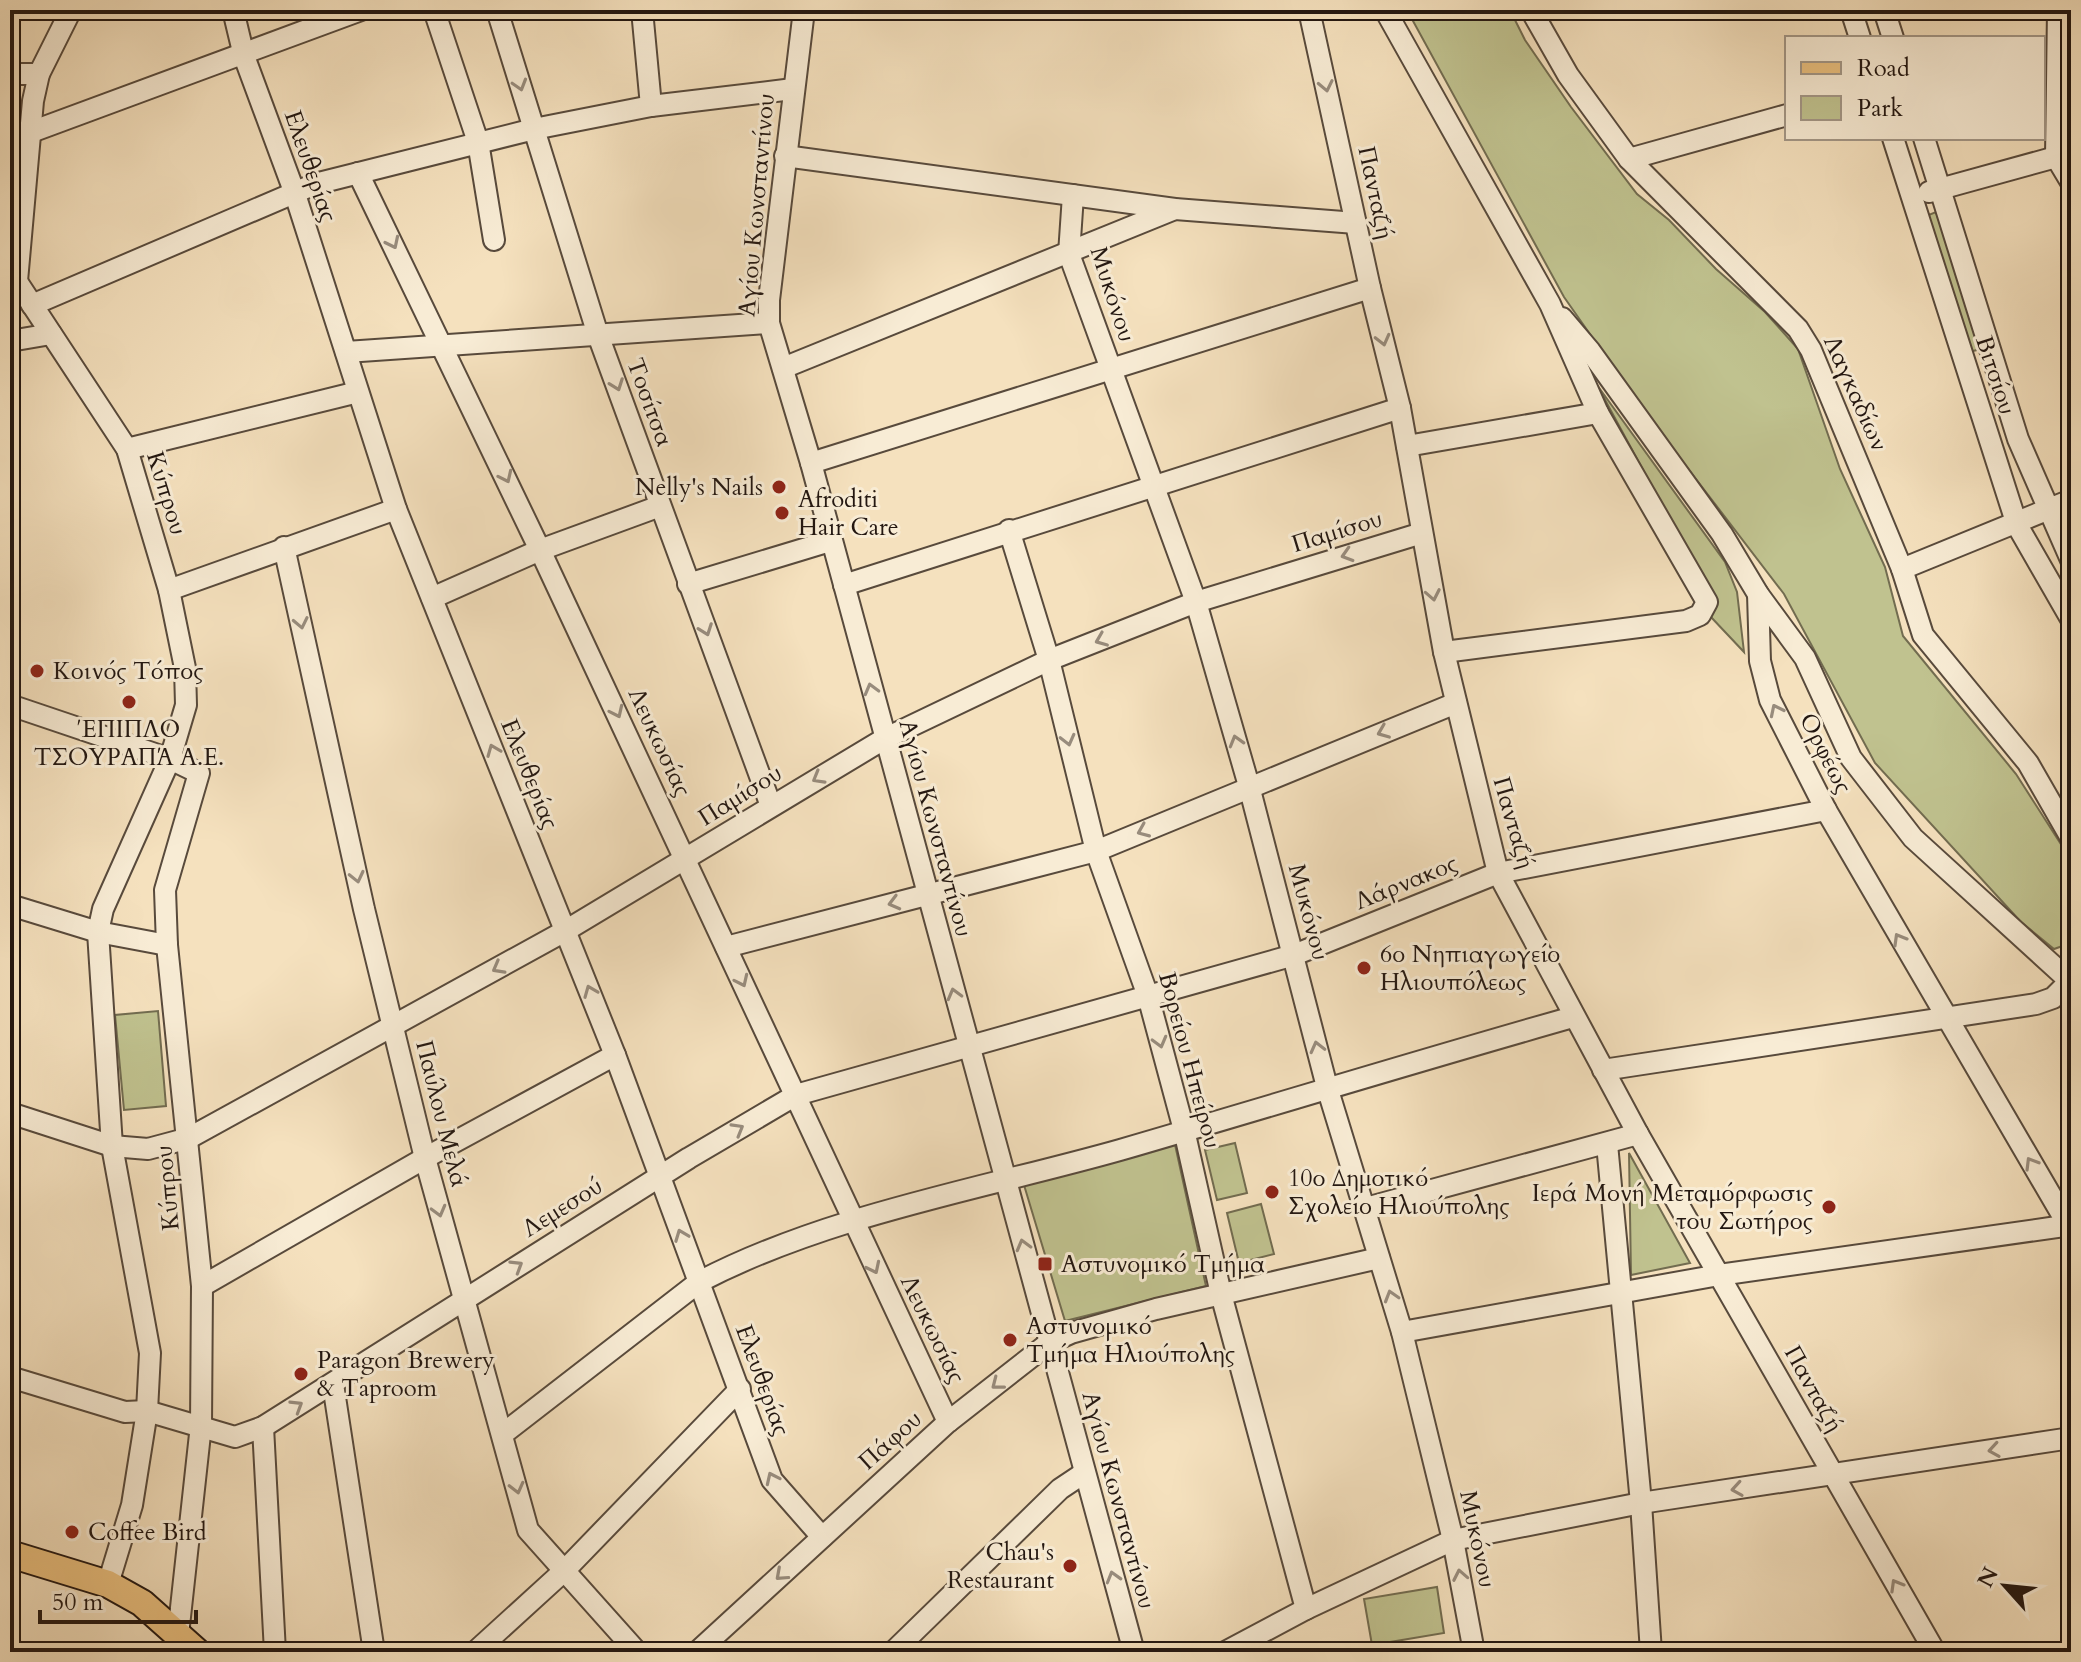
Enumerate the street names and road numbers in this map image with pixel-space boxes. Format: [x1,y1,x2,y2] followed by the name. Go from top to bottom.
[730,92,783,318] street label: Αγίου Κωνσταντίνου
[276,106,345,226] street label: Ελευθερίας
[1349,143,1402,243] street label: Πανταζή
[1082,242,1143,346] street label: Μυκόνου
[1815,330,1896,456] street label: Λαγκαδίων
[1967,331,2024,419] street label: Βιτσίου
[618,354,681,451] street label: Τοσίτσα
[138,448,195,539] street label: Κύπρου
[1288,502,1386,561] street label: Παμίσου
[620,682,699,802] street label: Λευκωσίας
[1791,707,1860,799] street label: Ορφέως
[492,714,567,834] street label: Ελευθερίας
[891,716,980,941] street label: Αγίου Κωνσταντίνου
[692,757,788,834] street label: Παμίσου
[1485,773,1542,873] street label: Πανταζή
[1350,847,1462,918] street label: Λάρνακος
[1280,860,1337,964] street label: Μυκόνου
[1150,968,1229,1152] street label: Βορείου Ηπείρου
[407,1037,476,1191] street label: Παύλου Μελά
[147,1144,188,1232] street label: Κύπρου
[516,1170,609,1245] street label: Λεμεσού
[892,1270,973,1389] street label: Λευκωσίας
[727,1320,798,1440] street label: Ελευθερίας
[1776,1340,1851,1439] street label: Πανταζή
[1074,1388,1163,1613] street label: Αγίου Κωνσταντίνου
[852,1403,929,1478] street label: Πάφου
[1451,1488,1504,1591] street label: Μυκόνου

